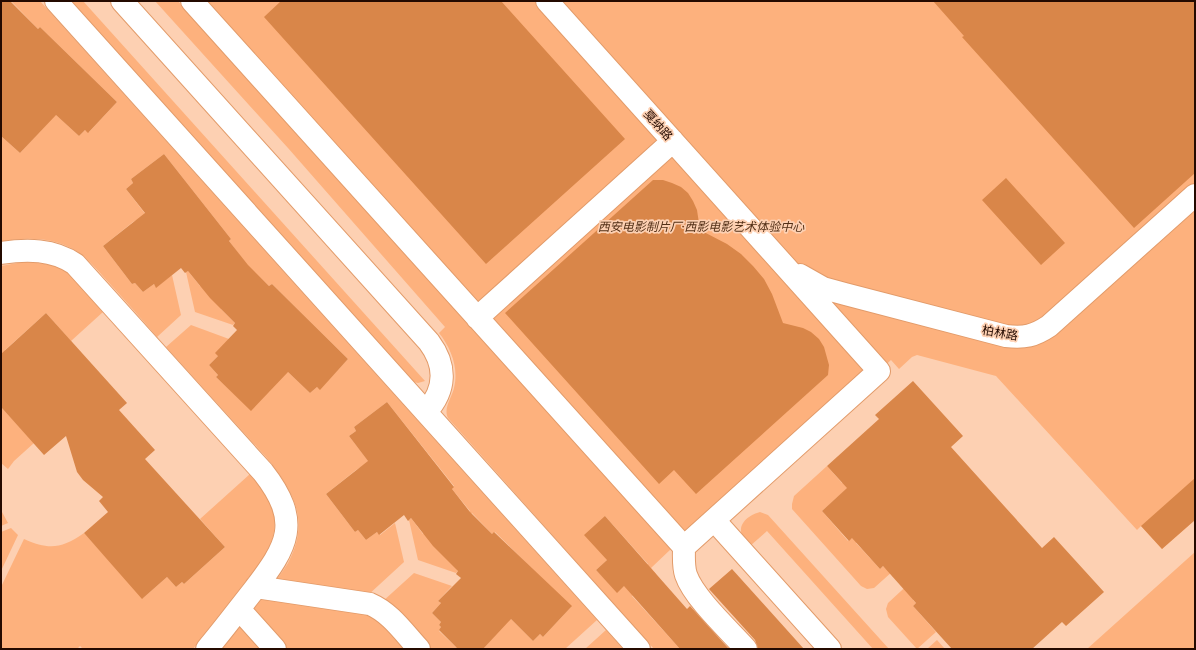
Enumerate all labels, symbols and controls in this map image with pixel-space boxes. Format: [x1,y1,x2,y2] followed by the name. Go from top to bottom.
[641,107,675,143] street label: 戛纳路
[598,220,805,234] park label: 西安电影制片厂·西影电影艺术体验中心
[981,323,1019,343] street label: 柏林路

